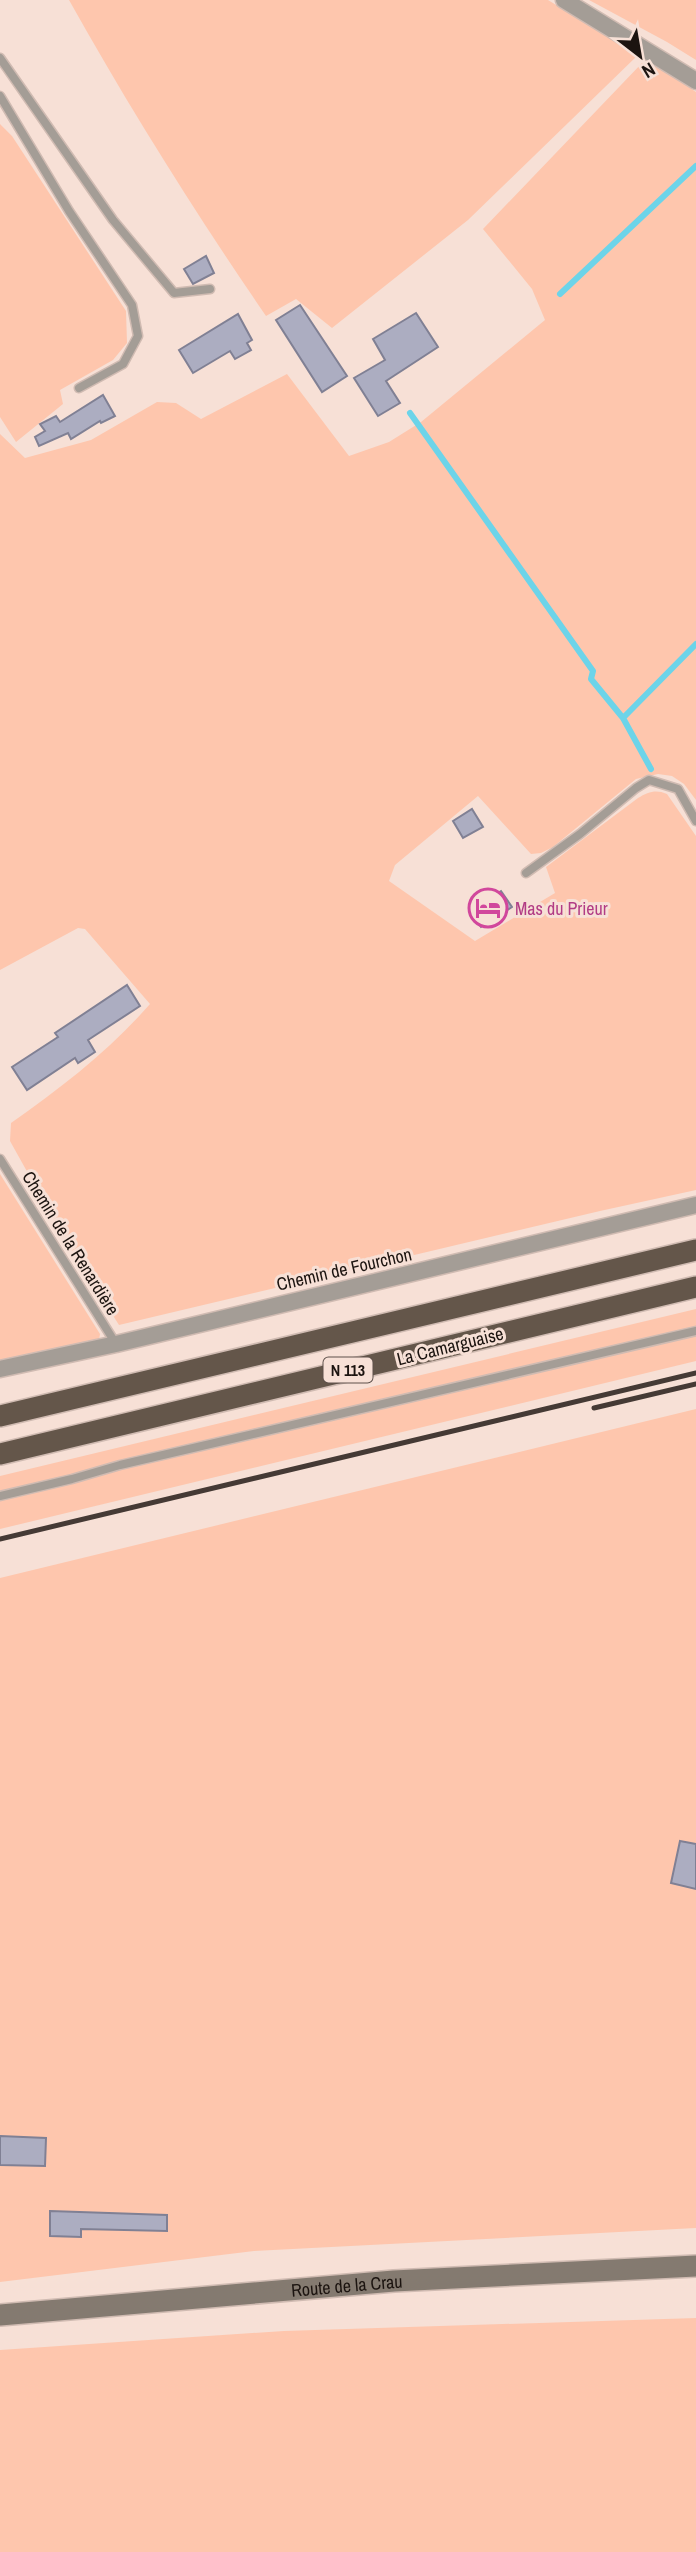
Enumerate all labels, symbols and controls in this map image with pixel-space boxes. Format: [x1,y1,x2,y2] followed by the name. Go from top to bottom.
[605,21,675,91] north arrow
[637,57,660,85] text: N
[467,887,509,929] hotel icon: Mas du Prieur
[515,896,608,921] place label: Mas du Prieur
[16,1166,126,1320] street label: Chemin de la Renardière
[274,1241,414,1297] street label: Chemin de Fourchon
[394,1321,506,1371] street label: La Camarguaise
[324,1358,372,1382] road number: N 113
[290,2268,403,2302] street label: Route de la Crau

